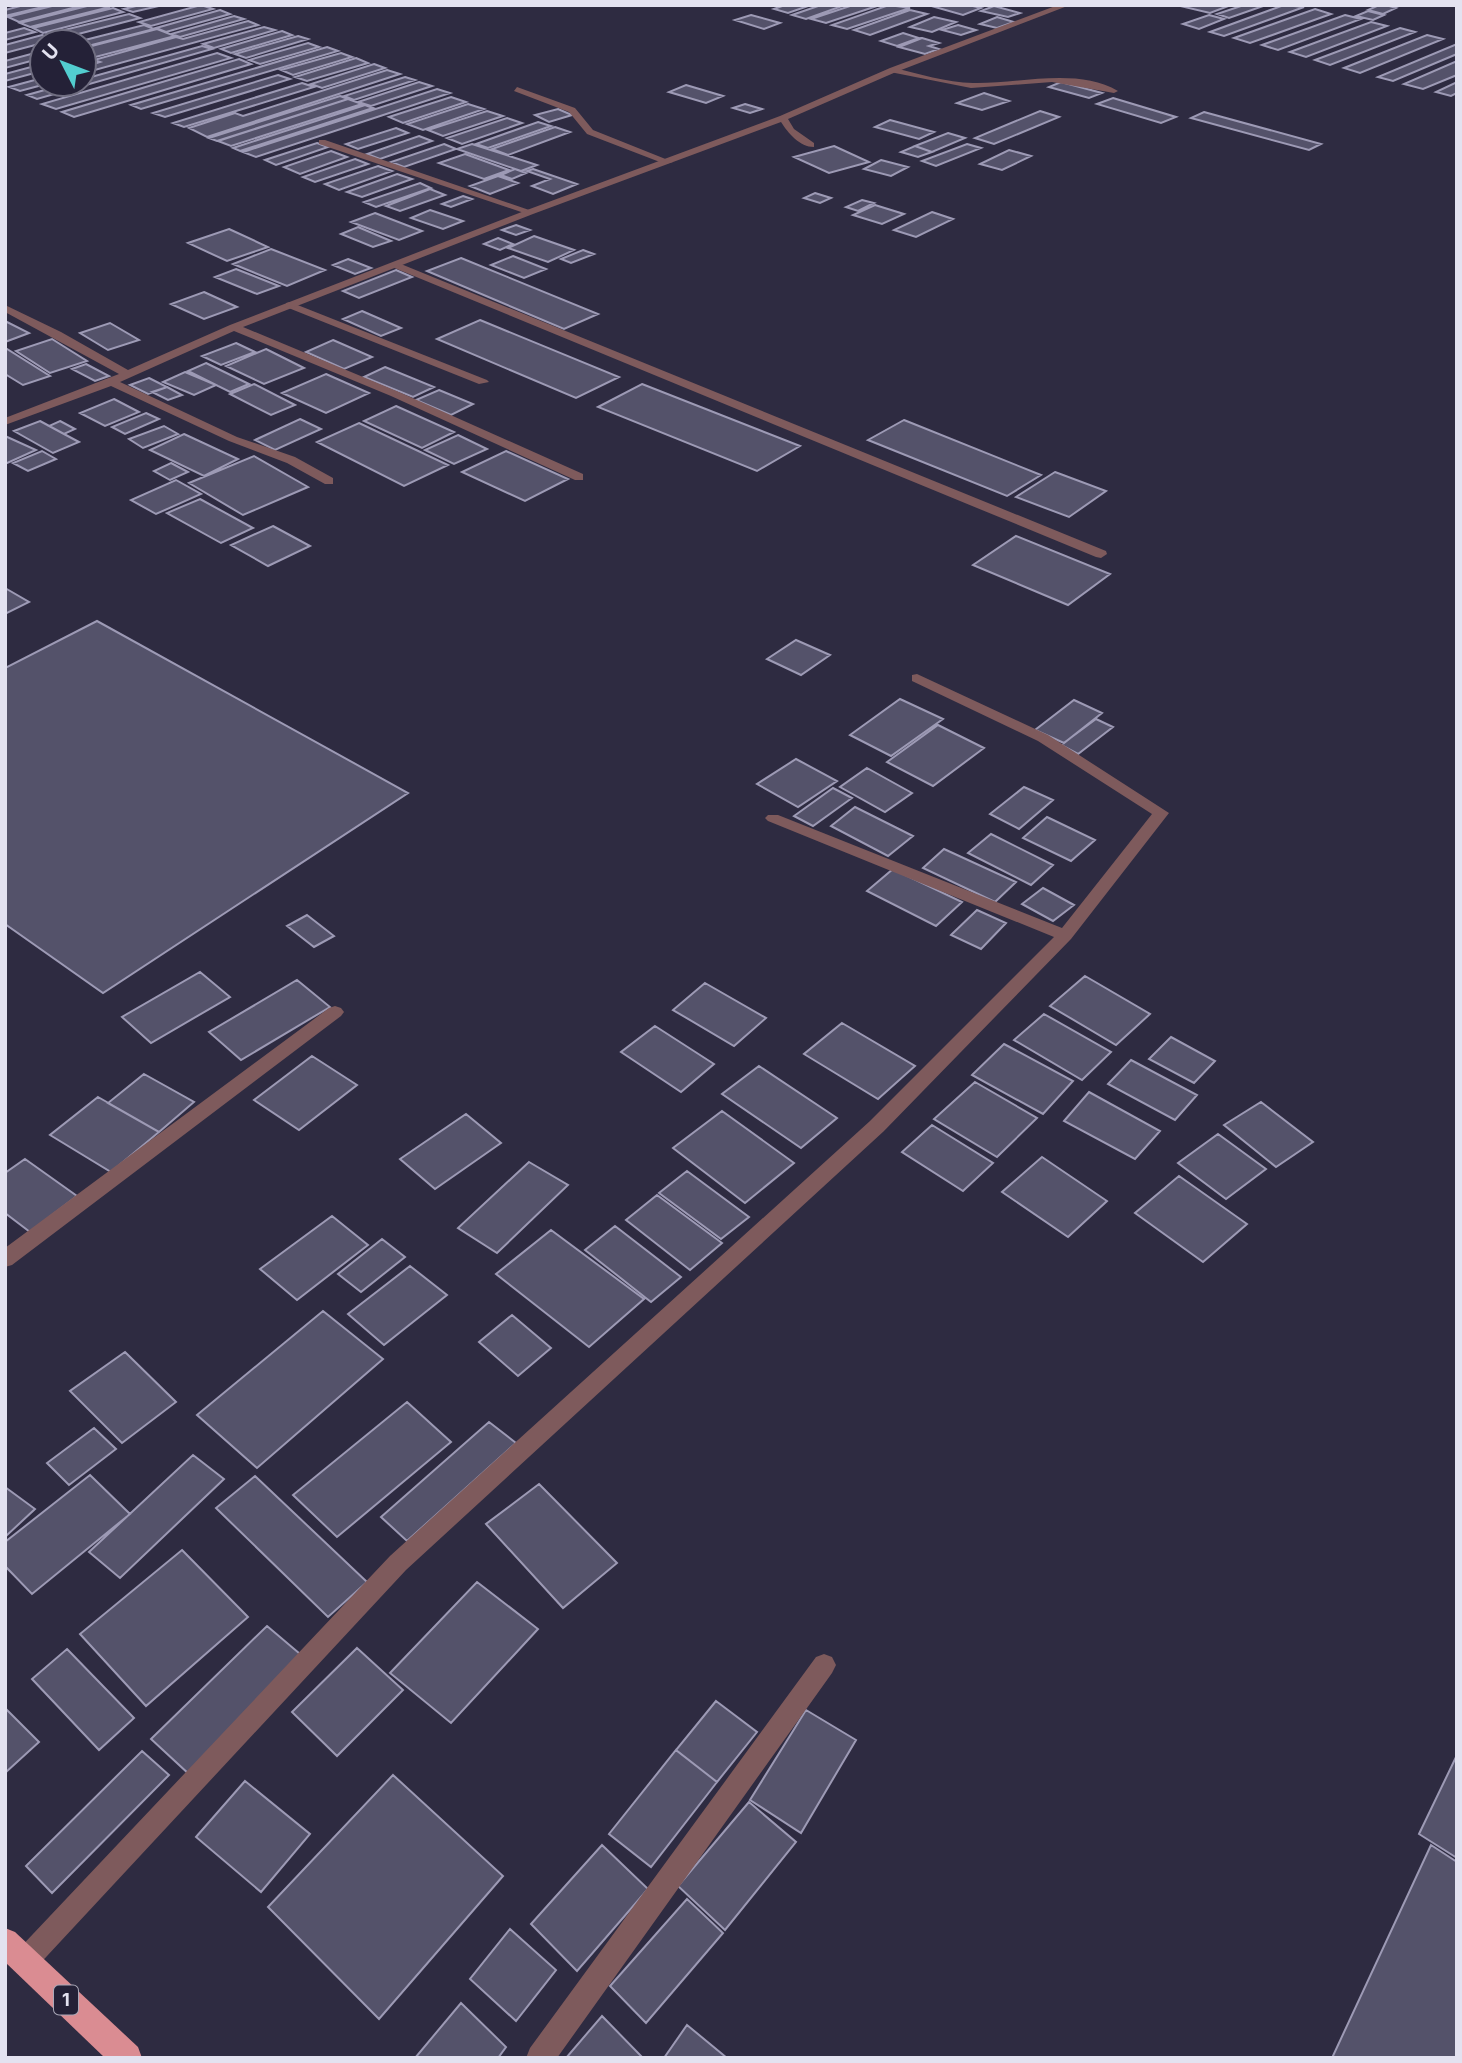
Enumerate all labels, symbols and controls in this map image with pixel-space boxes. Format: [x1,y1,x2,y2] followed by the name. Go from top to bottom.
[28,28,98,98] north arrow
[38,39,64,65] text: U
[54,1986,78,2014] road number: 1

